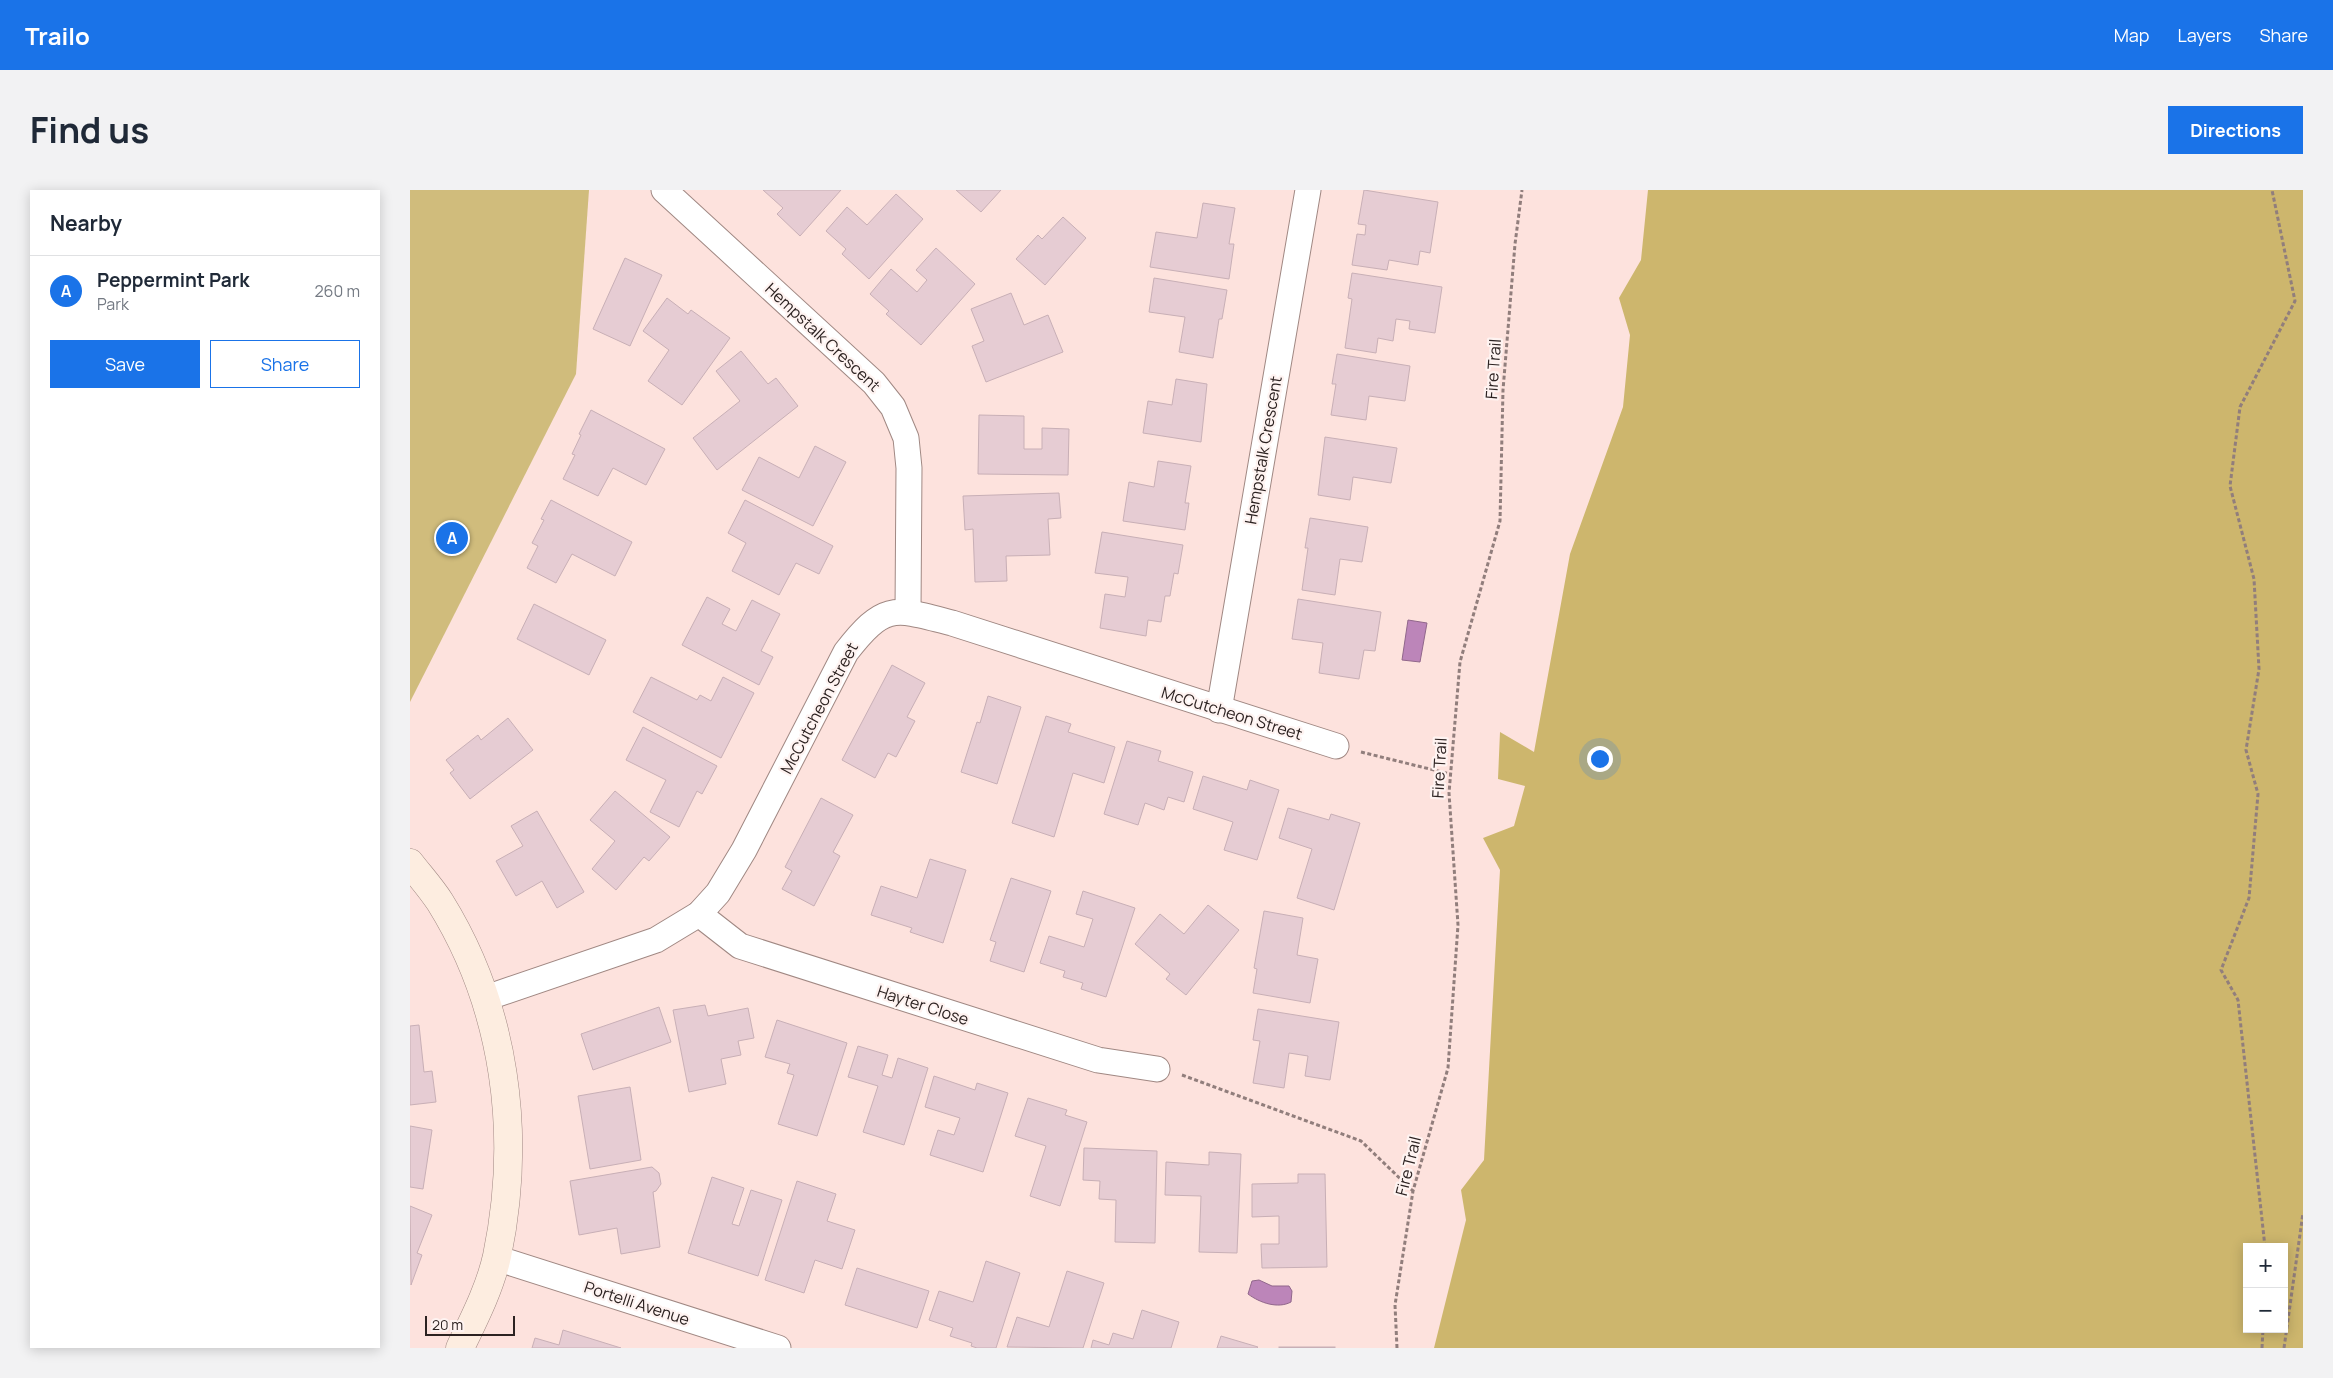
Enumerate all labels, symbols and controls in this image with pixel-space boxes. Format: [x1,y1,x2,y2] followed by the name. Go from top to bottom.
[25,19,90,52] text: Trailo
[2114,23,2149,47] text: Map
[2177,23,2231,47] text: Layers
[2259,23,2308,47] text: Share
[30,106,149,154] text: Find us
[2168,106,2303,154] button: Directions
[50,209,122,237] text: Nearby
[97,267,250,293] text: Peppermint Park
[761,278,885,396] street label: Hempstalk Crescent
[61,280,71,302] text: A
[314,280,360,302] text: 260 m
[97,293,129,315] text: Park
[1480,338,1506,400] street label: Fire Trail
[50,340,200,388] button: Save
[210,340,360,388] button: Share
[1239,374,1287,526] street label: Hempstalk Crescent
[436,519,468,557] pin: A
[775,638,863,778] street label: McCutcheon Street
[1159,681,1305,745] street label: McCutcheon Street
[1426,737,1452,799] street label: Fire Trail
[1587,746,1613,772] your location
[874,980,972,1030] street label: Hayter Close
[1390,1134,1426,1198] street label: Fire Trail
[2243,1243,2288,1333] map controls
[2243,1243,2288,1288] button: +
[582,1276,692,1330] street label: Portelli Avenue
[2243,1288,2288,1333] button: −
[425,1313,515,1336] scale bar
[432,1315,463,1334] text: 20 m

